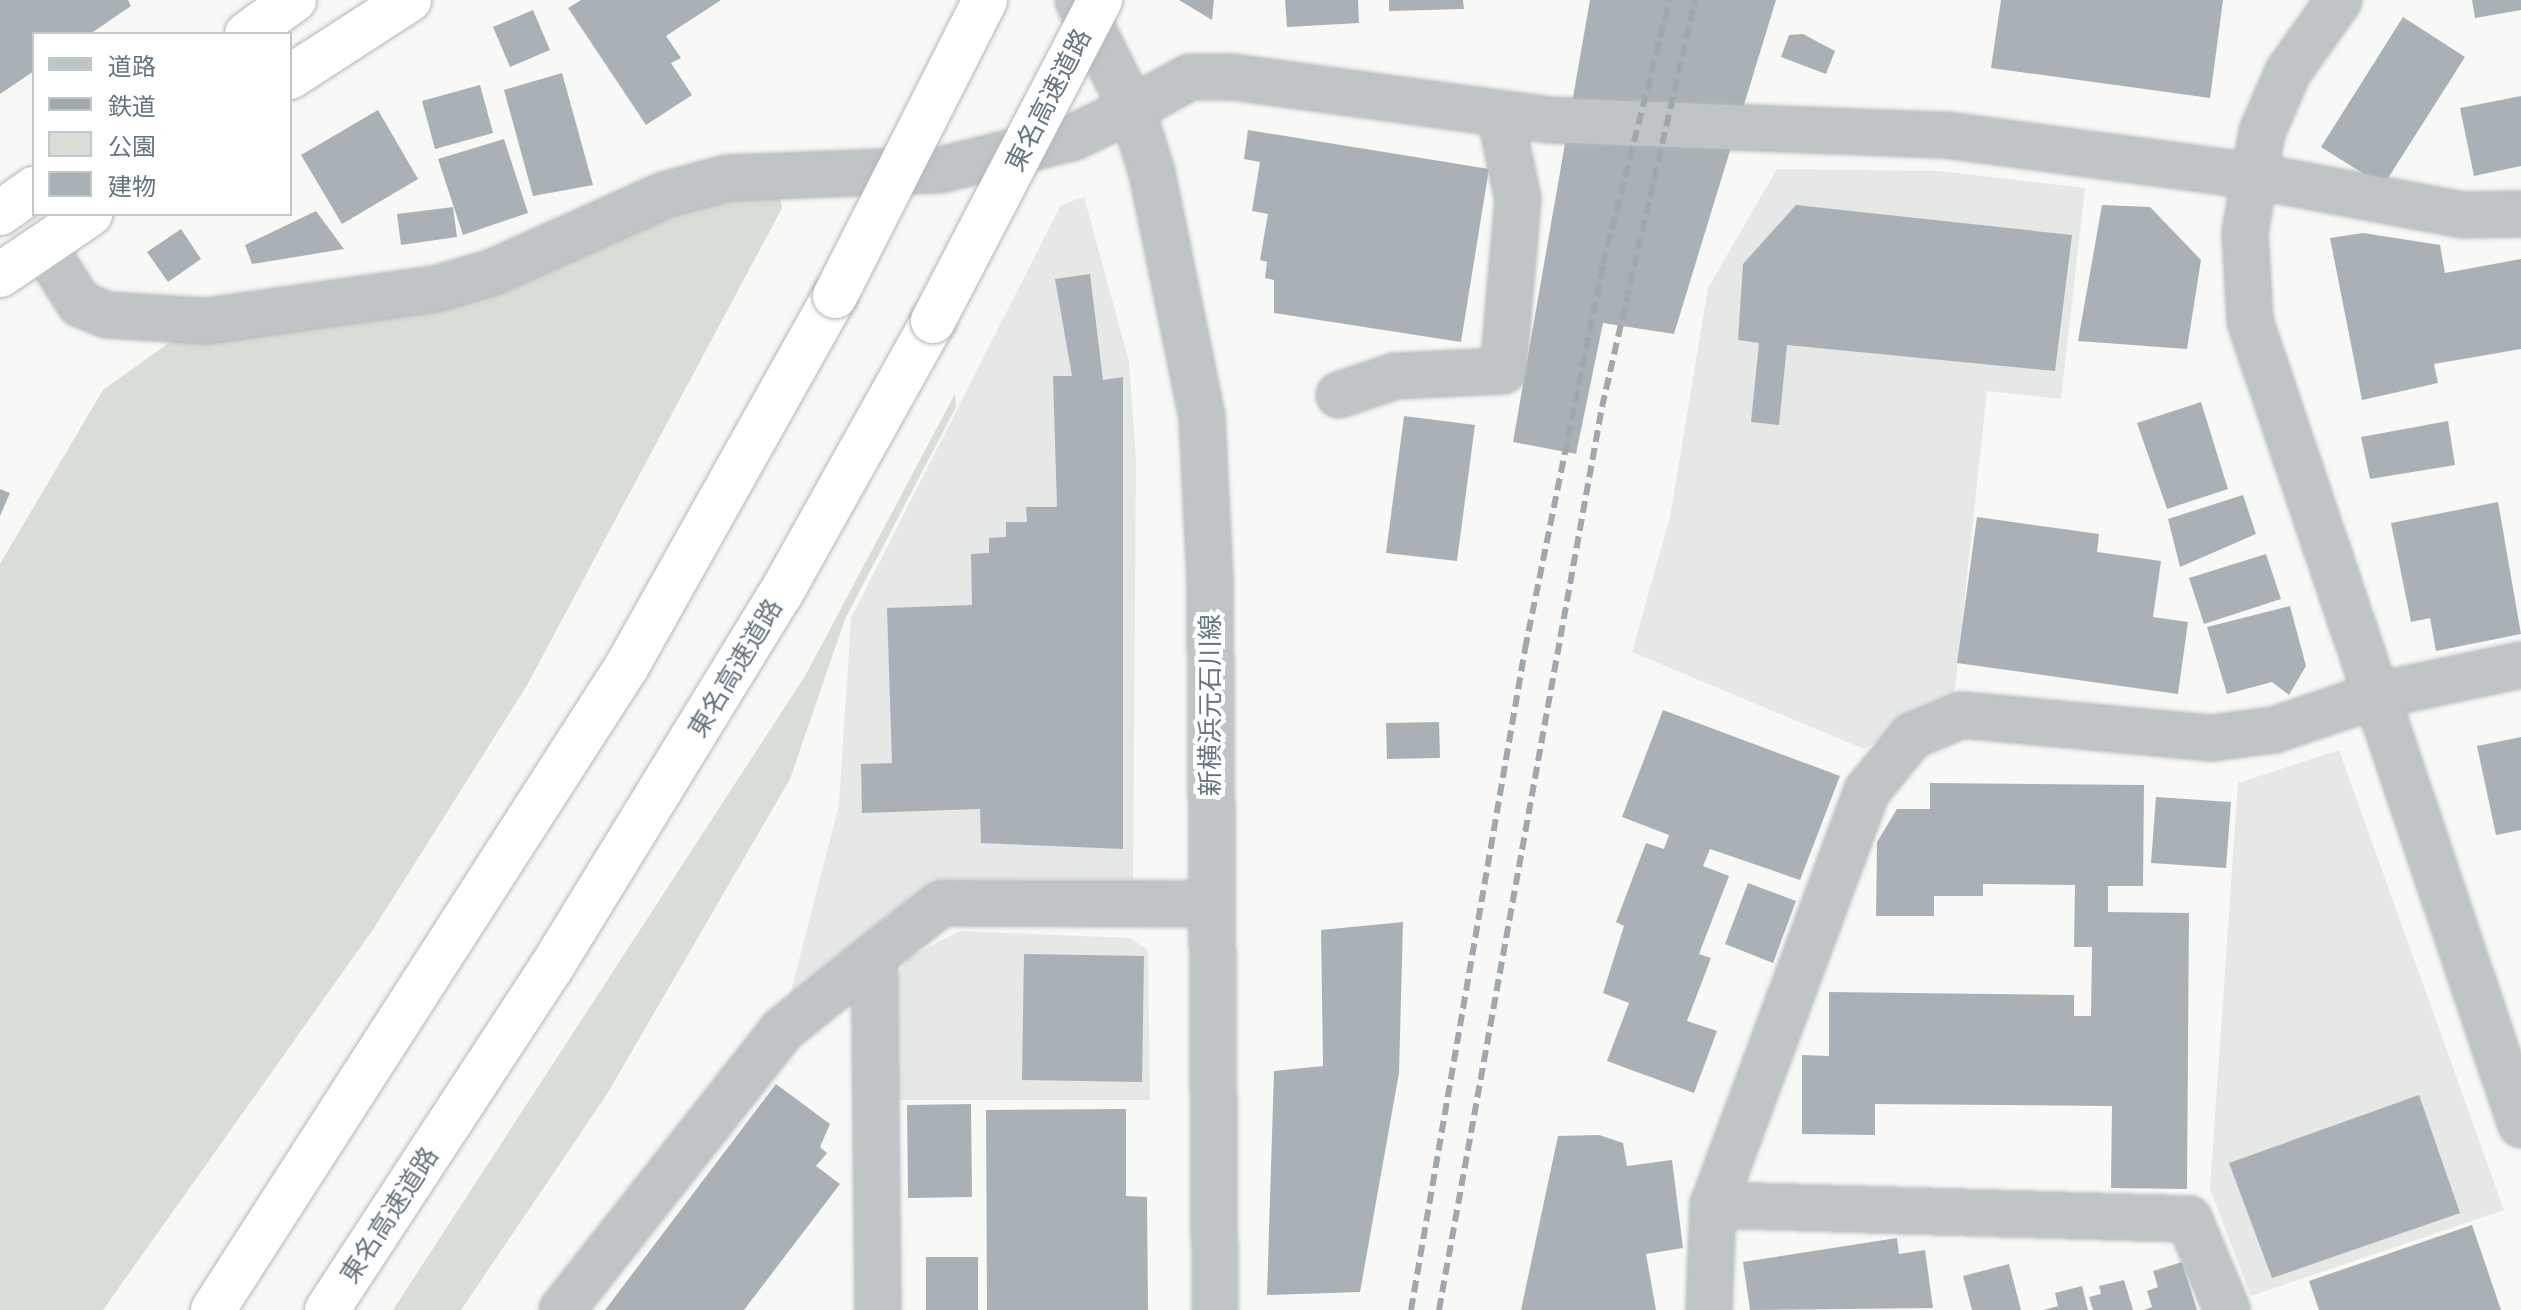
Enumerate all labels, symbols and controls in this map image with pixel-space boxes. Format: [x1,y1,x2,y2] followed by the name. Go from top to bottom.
[999,23,1097,177] street label: 東名高速道路
[32,32,292,216] legend
[108,50,156,82] text: 道路
[108,90,156,122] text: 鉄道
[108,130,156,162] text: 公園
[108,170,156,202] text: 建物
[681,593,789,743] street label: 東名高速道路
[1194,614,1226,796] street label: 新横浜元石川線
[333,1141,445,1289] street label: 東名高速道路

